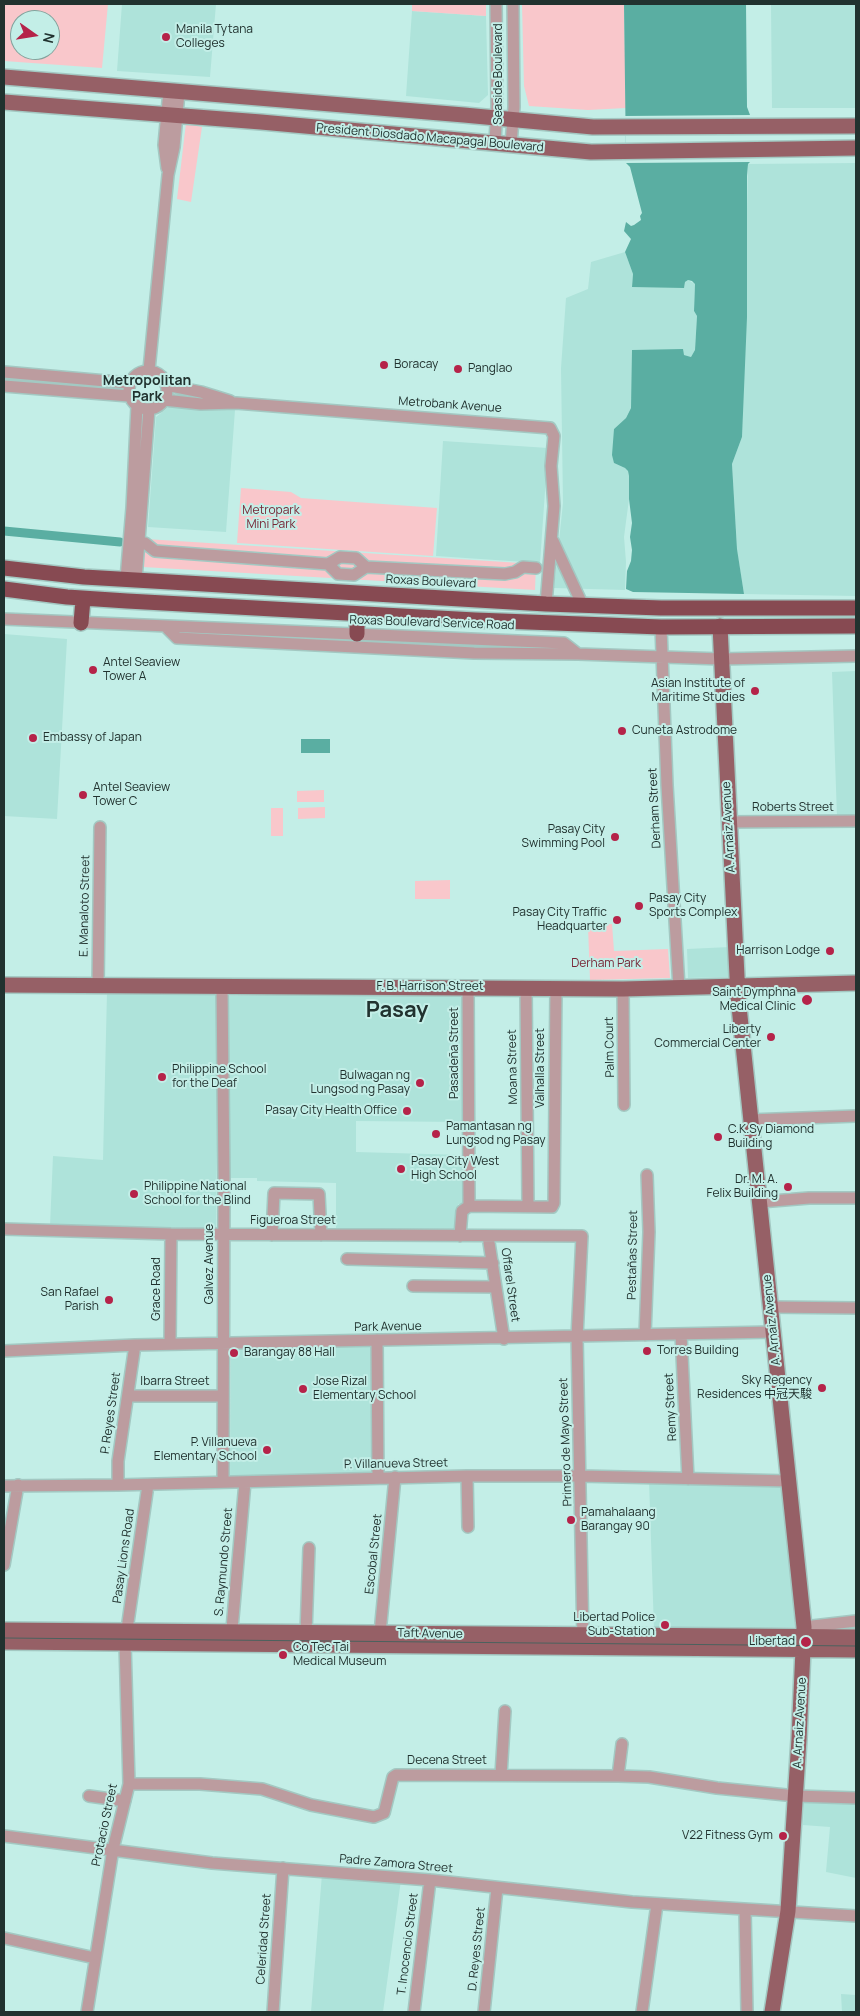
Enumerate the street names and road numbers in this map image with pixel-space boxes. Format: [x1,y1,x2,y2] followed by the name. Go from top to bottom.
[492,23,506,125] street label: Seaside Boulevard
[316,121,544,155] street label: President Diosdado Macapagal Boulevard
[398,394,502,416] street label: Metrobank Avenue
[385,572,477,592] street label: Roxas Boulevard
[349,613,515,633] street label: Roxas Boulevard Service Road
[646,767,664,849] street label: Derham Street
[719,781,739,873] street label: A. Arnaiz Avenue
[752,801,834,815] street label: Roberts Street
[77,855,93,957] street label: E. Manaloto Street
[376,980,484,994] street label: F. B. Harrison Street
[448,1007,462,1099] street label: Pasadeña Street
[602,1016,618,1078] street label: Palm Court
[534,1028,548,1108] street label: Valhalla Street
[505,1029,521,1105] street label: Moana Street
[625,1210,641,1300] street label: Pestañas Street
[250,1214,336,1228] street label: Figueroa Street
[203,1224,217,1304] street label: Galvez Avenue
[498,1247,522,1323] street label: Offarel Street
[150,1257,164,1321] street label: Grace Road
[760,1274,784,1366] street label: A. Arnaiz Avenue
[354,1319,422,1335] street label: Park Avenue
[98,1371,124,1455] street label: P. Reyes Street
[662,1373,680,1441] street label: Remy Street
[140,1375,210,1389] street label: Ibarra Street
[557,1377,575,1507] street label: Primero de Mayo Street
[344,1456,448,1472] street label: P. Villanueva Street
[212,1507,236,1617] street label: S. Raymundo Street
[110,1508,138,1604] street label: Pasay Lions Road
[363,1513,385,1595] street label: Escobal Street
[397,1626,463,1642] street label: Taft Avenue
[790,1677,810,1769] street label: A. Arnaiz Avenue
[407,1754,487,1768] street label: Decena Street
[89,1782,121,1868] street label: Protacio Street
[339,1852,453,1876] street label: Padre Zamora Street
[395,1892,421,1996] street label: T. Inocencio Street
[254,1893,274,1985] street label: Celeridad Street
[465,1906,489,1992] street label: D. Reyes Street

